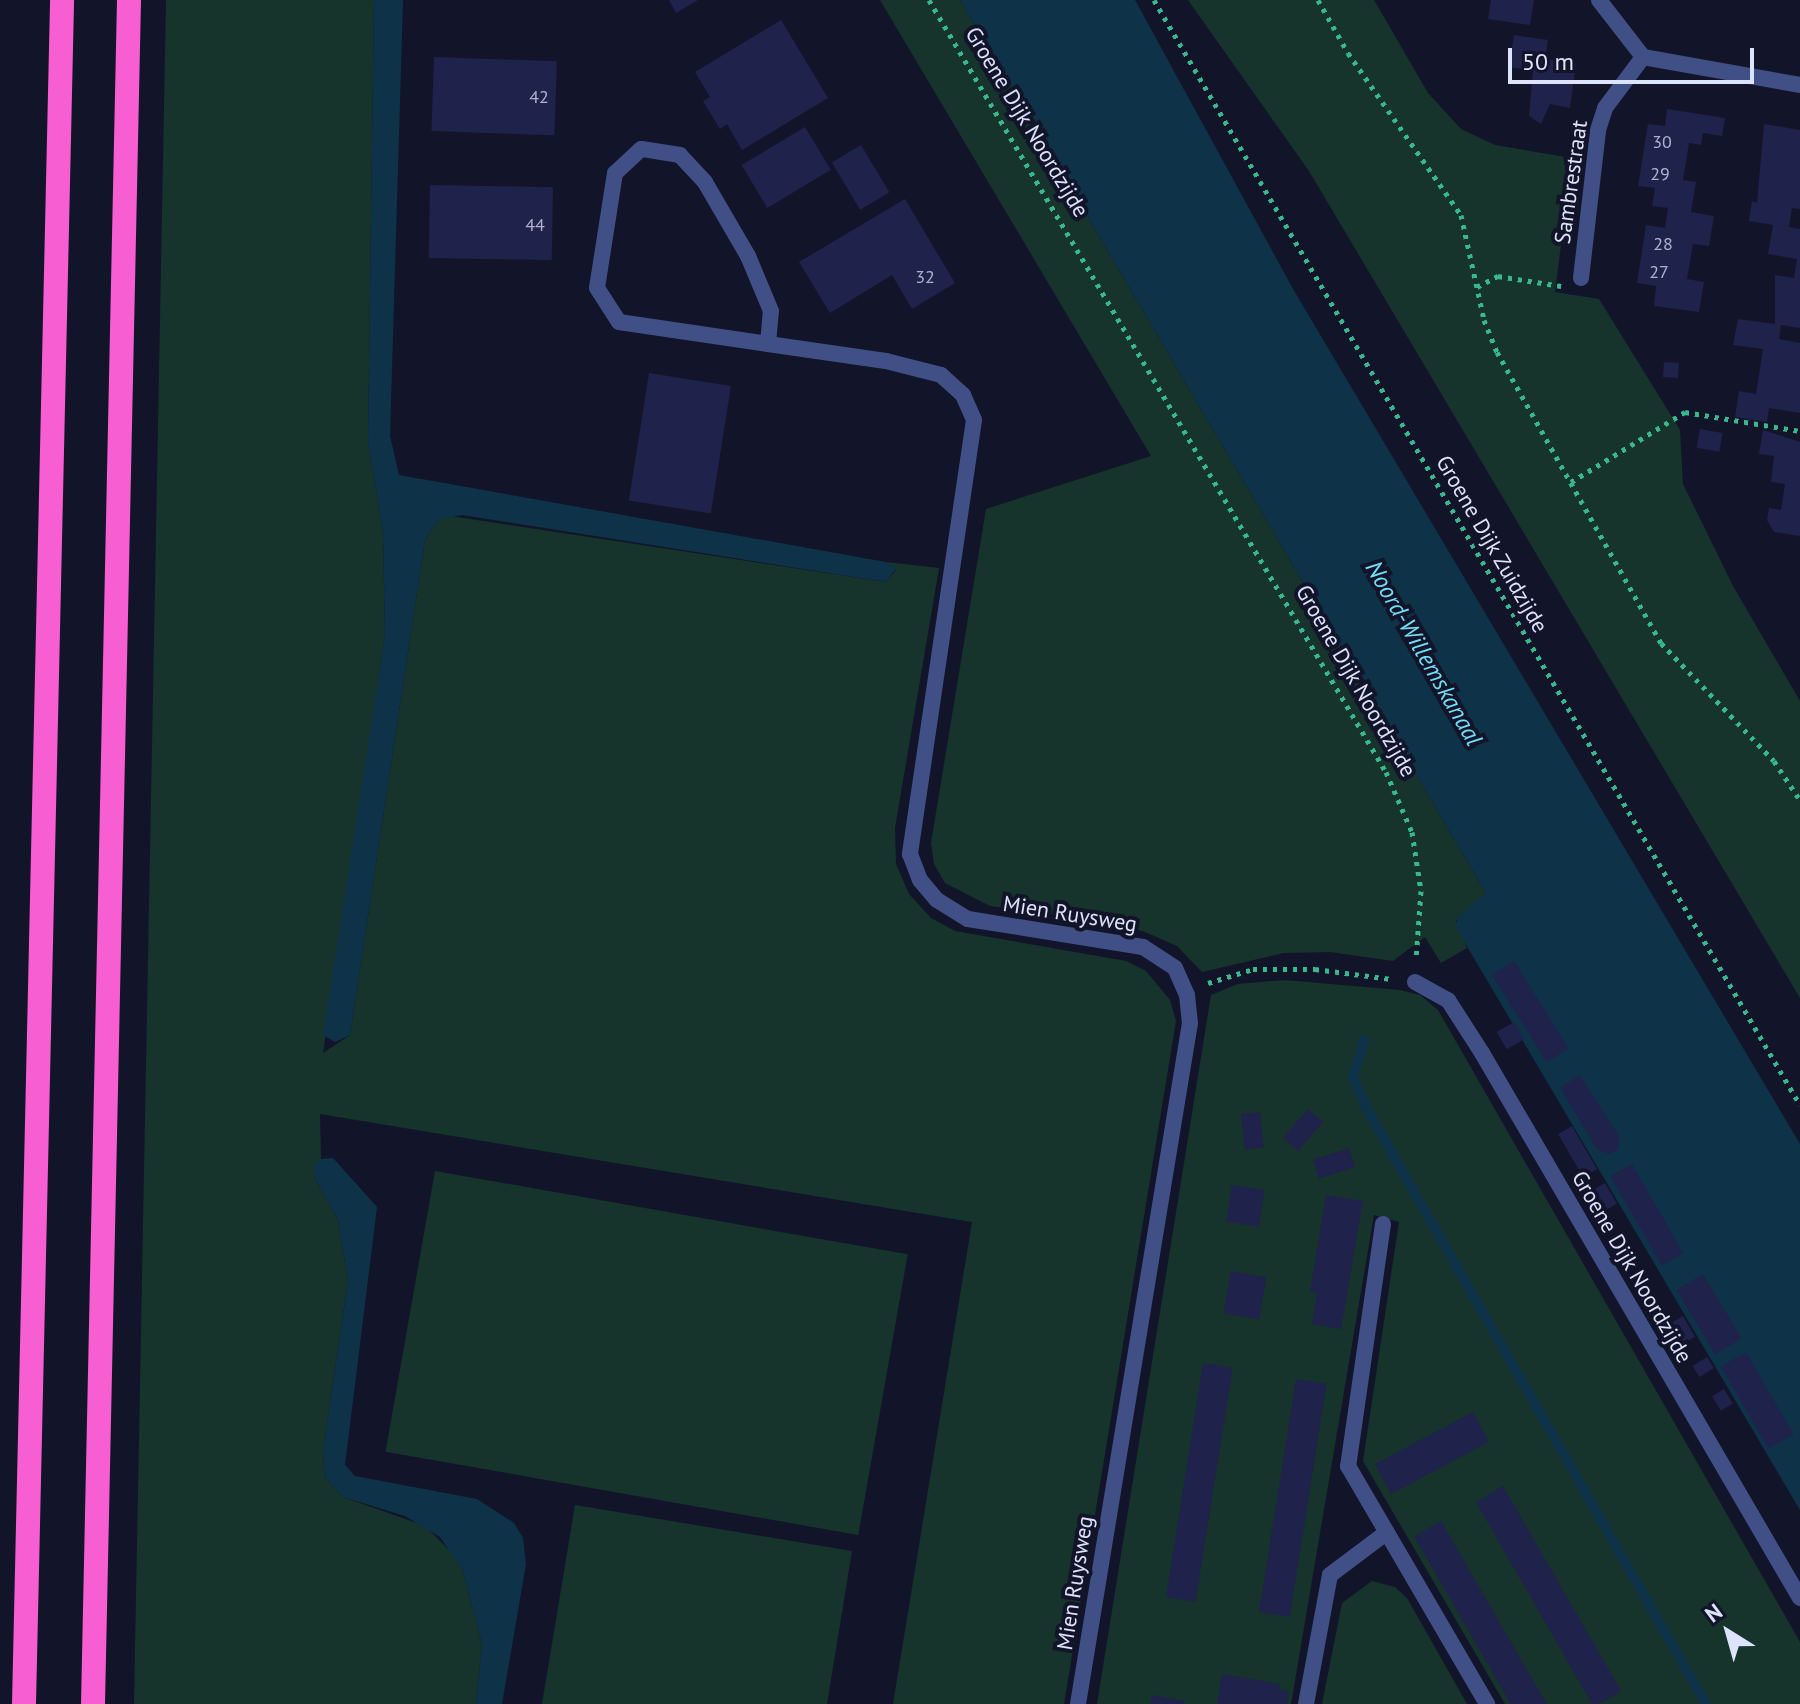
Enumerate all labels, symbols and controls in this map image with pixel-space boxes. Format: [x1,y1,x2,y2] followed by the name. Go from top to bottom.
[960,22,1094,222] street label: Groene Dijk Noordzijde
[1512,32,1758,82] scale bar
[1522,46,1574,77] text: 50 m
[529,86,549,108] house number: 42
[1549,119,1593,245] street label: Sambrestraat
[1652,131,1672,153] house number: 30
[1650,163,1670,185] house number: 29
[525,214,545,236] house number: 44
[1653,233,1673,255] house number: 28
[1649,261,1669,283] house number: 27
[915,266,935,288] house number: 32
[1430,450,1554,638] street label: Groene Dijk Zuidzijde
[1359,555,1489,751] water label: Noord-Willemskanaal
[1290,580,1422,782] street label: Groene Dijk Noordzijde
[1001,890,1139,938] street label: Mien Ruysweg
[1566,1166,1698,1368] street label: Groene Dijk Noordzijde
[1051,1514,1099,1652] street label: Mien Ruysweg
[1688,1592,1768,1672] north arrow
[1699,1597,1728,1628] text: N

